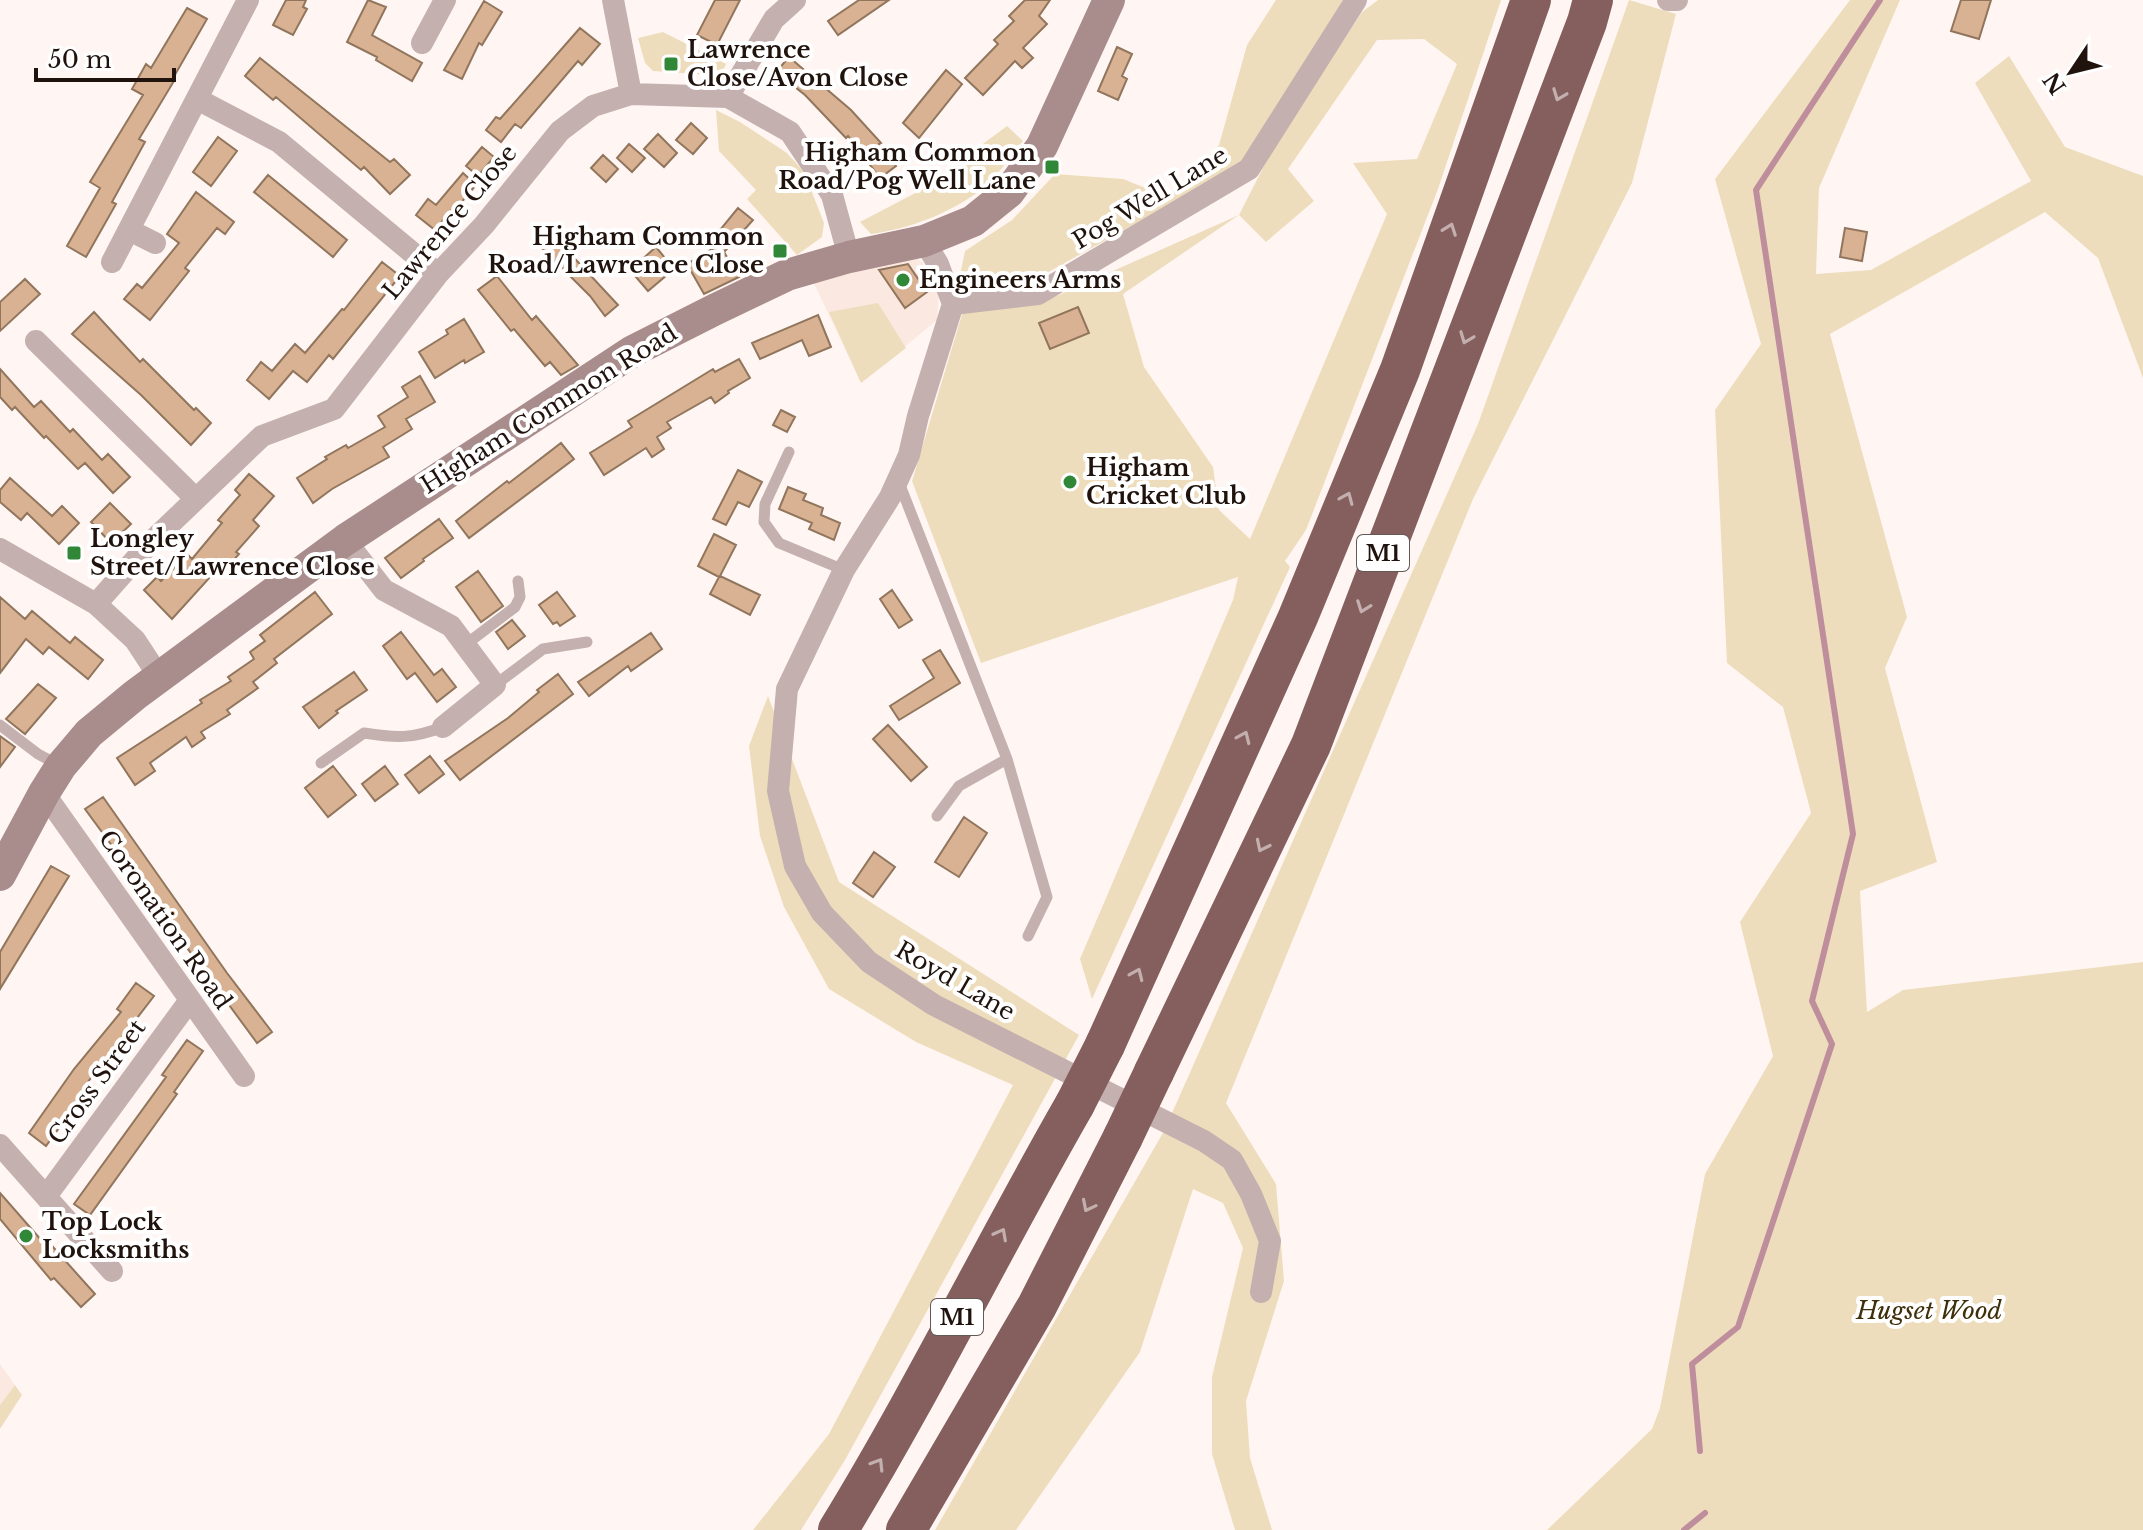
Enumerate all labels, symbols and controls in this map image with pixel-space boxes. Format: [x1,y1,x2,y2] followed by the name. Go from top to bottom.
[36,32,174,82] scale bar
[2031,32,2111,112] north arrow
[687,35,908,92] place label: Lawrence Close/Avon Close
[48,45,112,74] text: 50 m
[662,55,680,73] marker: Lawrence Close/Avon Close
[2038,67,2072,99] text: N
[1552,87,1569,101] one-way arrow
[376,138,523,305] street label: Lawrence Close
[778,138,1037,195] place label: Higham Common Road/Pog Well Lane
[1067,140,1232,255] street label: Pog Well Lane
[1043,158,1061,176] marker: Higham Common Road/Pog Well Lane
[488,222,765,279] place label: Higham Common Road/Lawrence Close
[1440,223,1457,237] one-way arrow
[771,242,789,260] marker: Higham Common Road/Lawrence Close
[919,265,1121,294] place label: Engineers Arms
[894,271,912,289] marker: Engineers Arms
[415,318,682,499] street label: Higham Common Road
[1459,330,1476,344] one-way arrow
[1086,453,1246,510] place label: Higham Cricket Club
[1061,473,1079,491] marker: Higham Cricket Club
[1337,492,1354,506] one-way arrow
[90,524,375,581] place label: Longley Street/Lawrence Close
[1357,535,1409,571] road number: M1
[65,544,83,562] marker: Longley Street/Lawrence Close
[1356,599,1373,613] one-way arrow
[1234,730,1250,745] one-way arrow
[93,825,238,1015] street label: Coronation Road
[1257,838,1272,853] one-way arrow
[890,935,1020,1026] street label: Royd Lane
[1127,968,1143,982] one-way arrow
[42,1014,152,1150] street label: Cross Street
[1082,1198,1097,1213] one-way arrow
[42,1207,189,1264] place label: Top Lock Locksmiths
[17,1227,35,1245] marker: Top Lock Locksmiths
[992,1228,1007,1243] one-way arrow
[1855,1296,2002,1325] park label: Hugset Wood
[931,1299,983,1335] road number: M1
[869,1458,884,1473] one-way arrow

